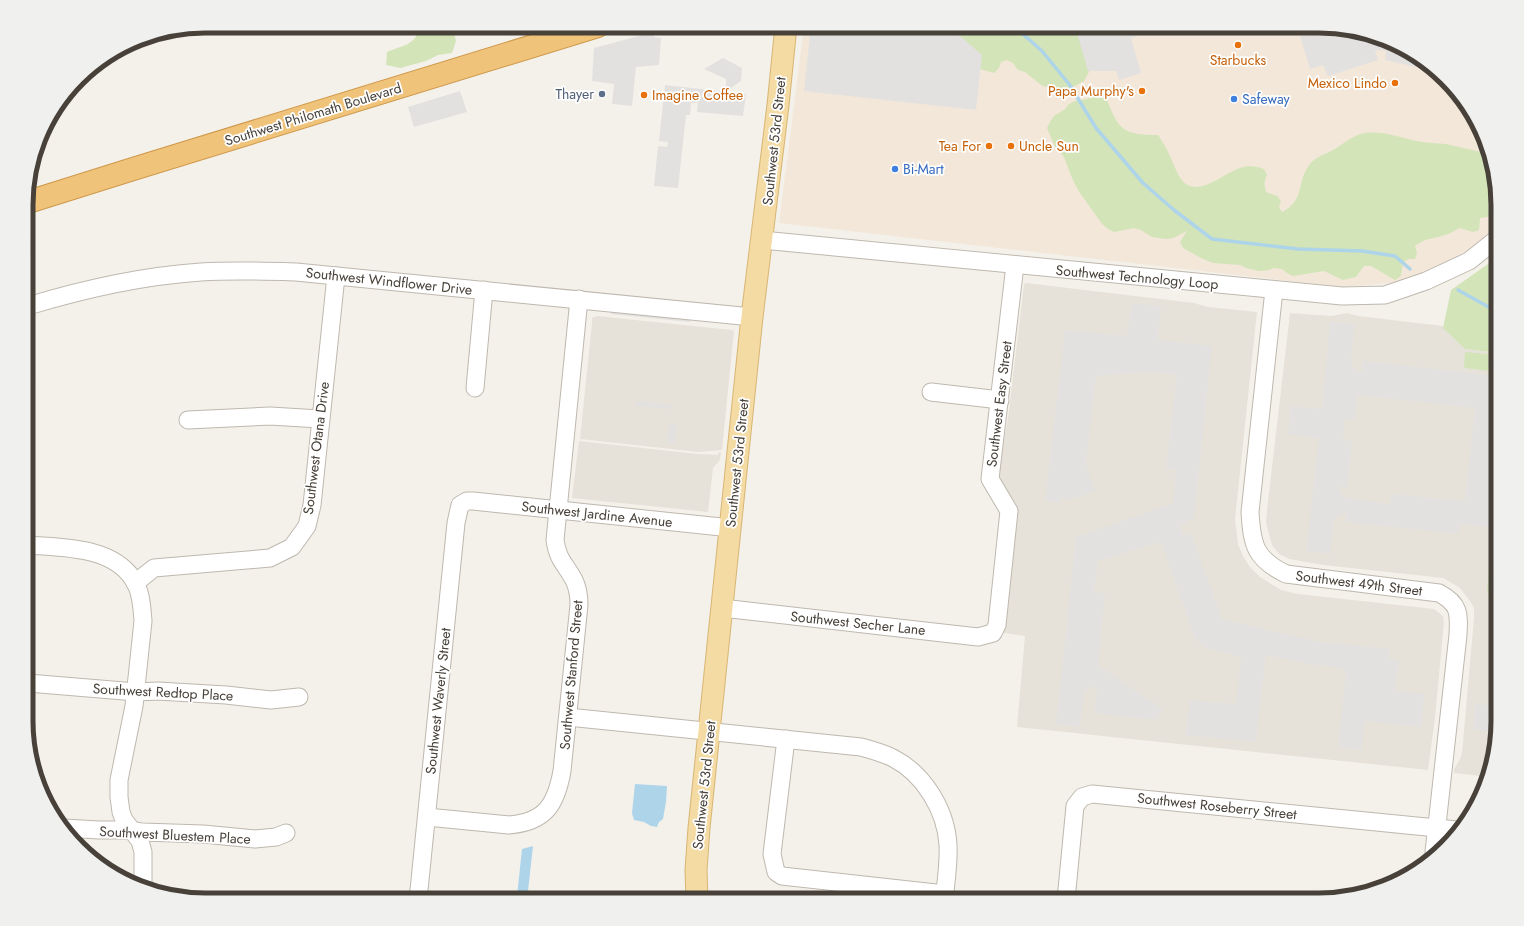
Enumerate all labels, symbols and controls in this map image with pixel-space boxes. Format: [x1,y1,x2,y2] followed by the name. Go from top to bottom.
[1233,40,1243,50] marker: Starbucks
[1210,50,1267,70] place label: Starbucks
[1308,73,1387,93] place label: Mexico Lindo
[757,75,791,206] street label: Southwest 53rd Street
[222,78,404,150] street label: Southwest Philomath Boulevard
[1390,78,1400,88] marker: Mexico Lindo
[1048,81,1134,101] place label: Papa Murphy's
[556,84,594,104] place label: Thayer
[652,85,743,105] place label: Imagine Coffee
[1137,86,1147,96] marker: Papa Murphy's
[597,89,607,99] marker: Thayer
[1242,89,1291,109] place label: Safeway
[639,90,649,100] marker: Imagine Coffee
[1229,94,1239,104] marker: Safeway
[939,136,981,156] place label: Tea For
[1019,136,1079,156] place label: Uncle Sun
[984,141,994,151] marker: Tea For
[1006,141,1016,151] marker: Uncle Sun
[903,159,944,179] place label: Bi-Mart
[890,164,900,174] marker: Bi-Mart
[1055,260,1219,294] street label: Southwest Technology Loop
[305,262,473,300] street label: Southwest Windflower Drive
[981,339,1017,468] street label: Southwest Easy Street
[298,380,334,516] street label: Southwest Otana Drive
[720,397,754,528] street label: Southwest 53rd Street
[520,496,674,532] street label: Southwest Jardine Avenue
[1294,565,1424,601] street label: Southwest 49th Street
[554,599,588,751] street label: Southwest Stanford Street
[789,606,927,640] street label: Southwest Secher Lane
[420,626,456,775] street label: Southwest Waverly Street
[92,678,234,706] street label: Southwest Redtop Place
[687,719,721,850] street label: Southwest 53rd Street
[1136,788,1298,824] street label: Southwest Roseberry Street
[99,821,251,849] street label: Southwest Bluestem Place

